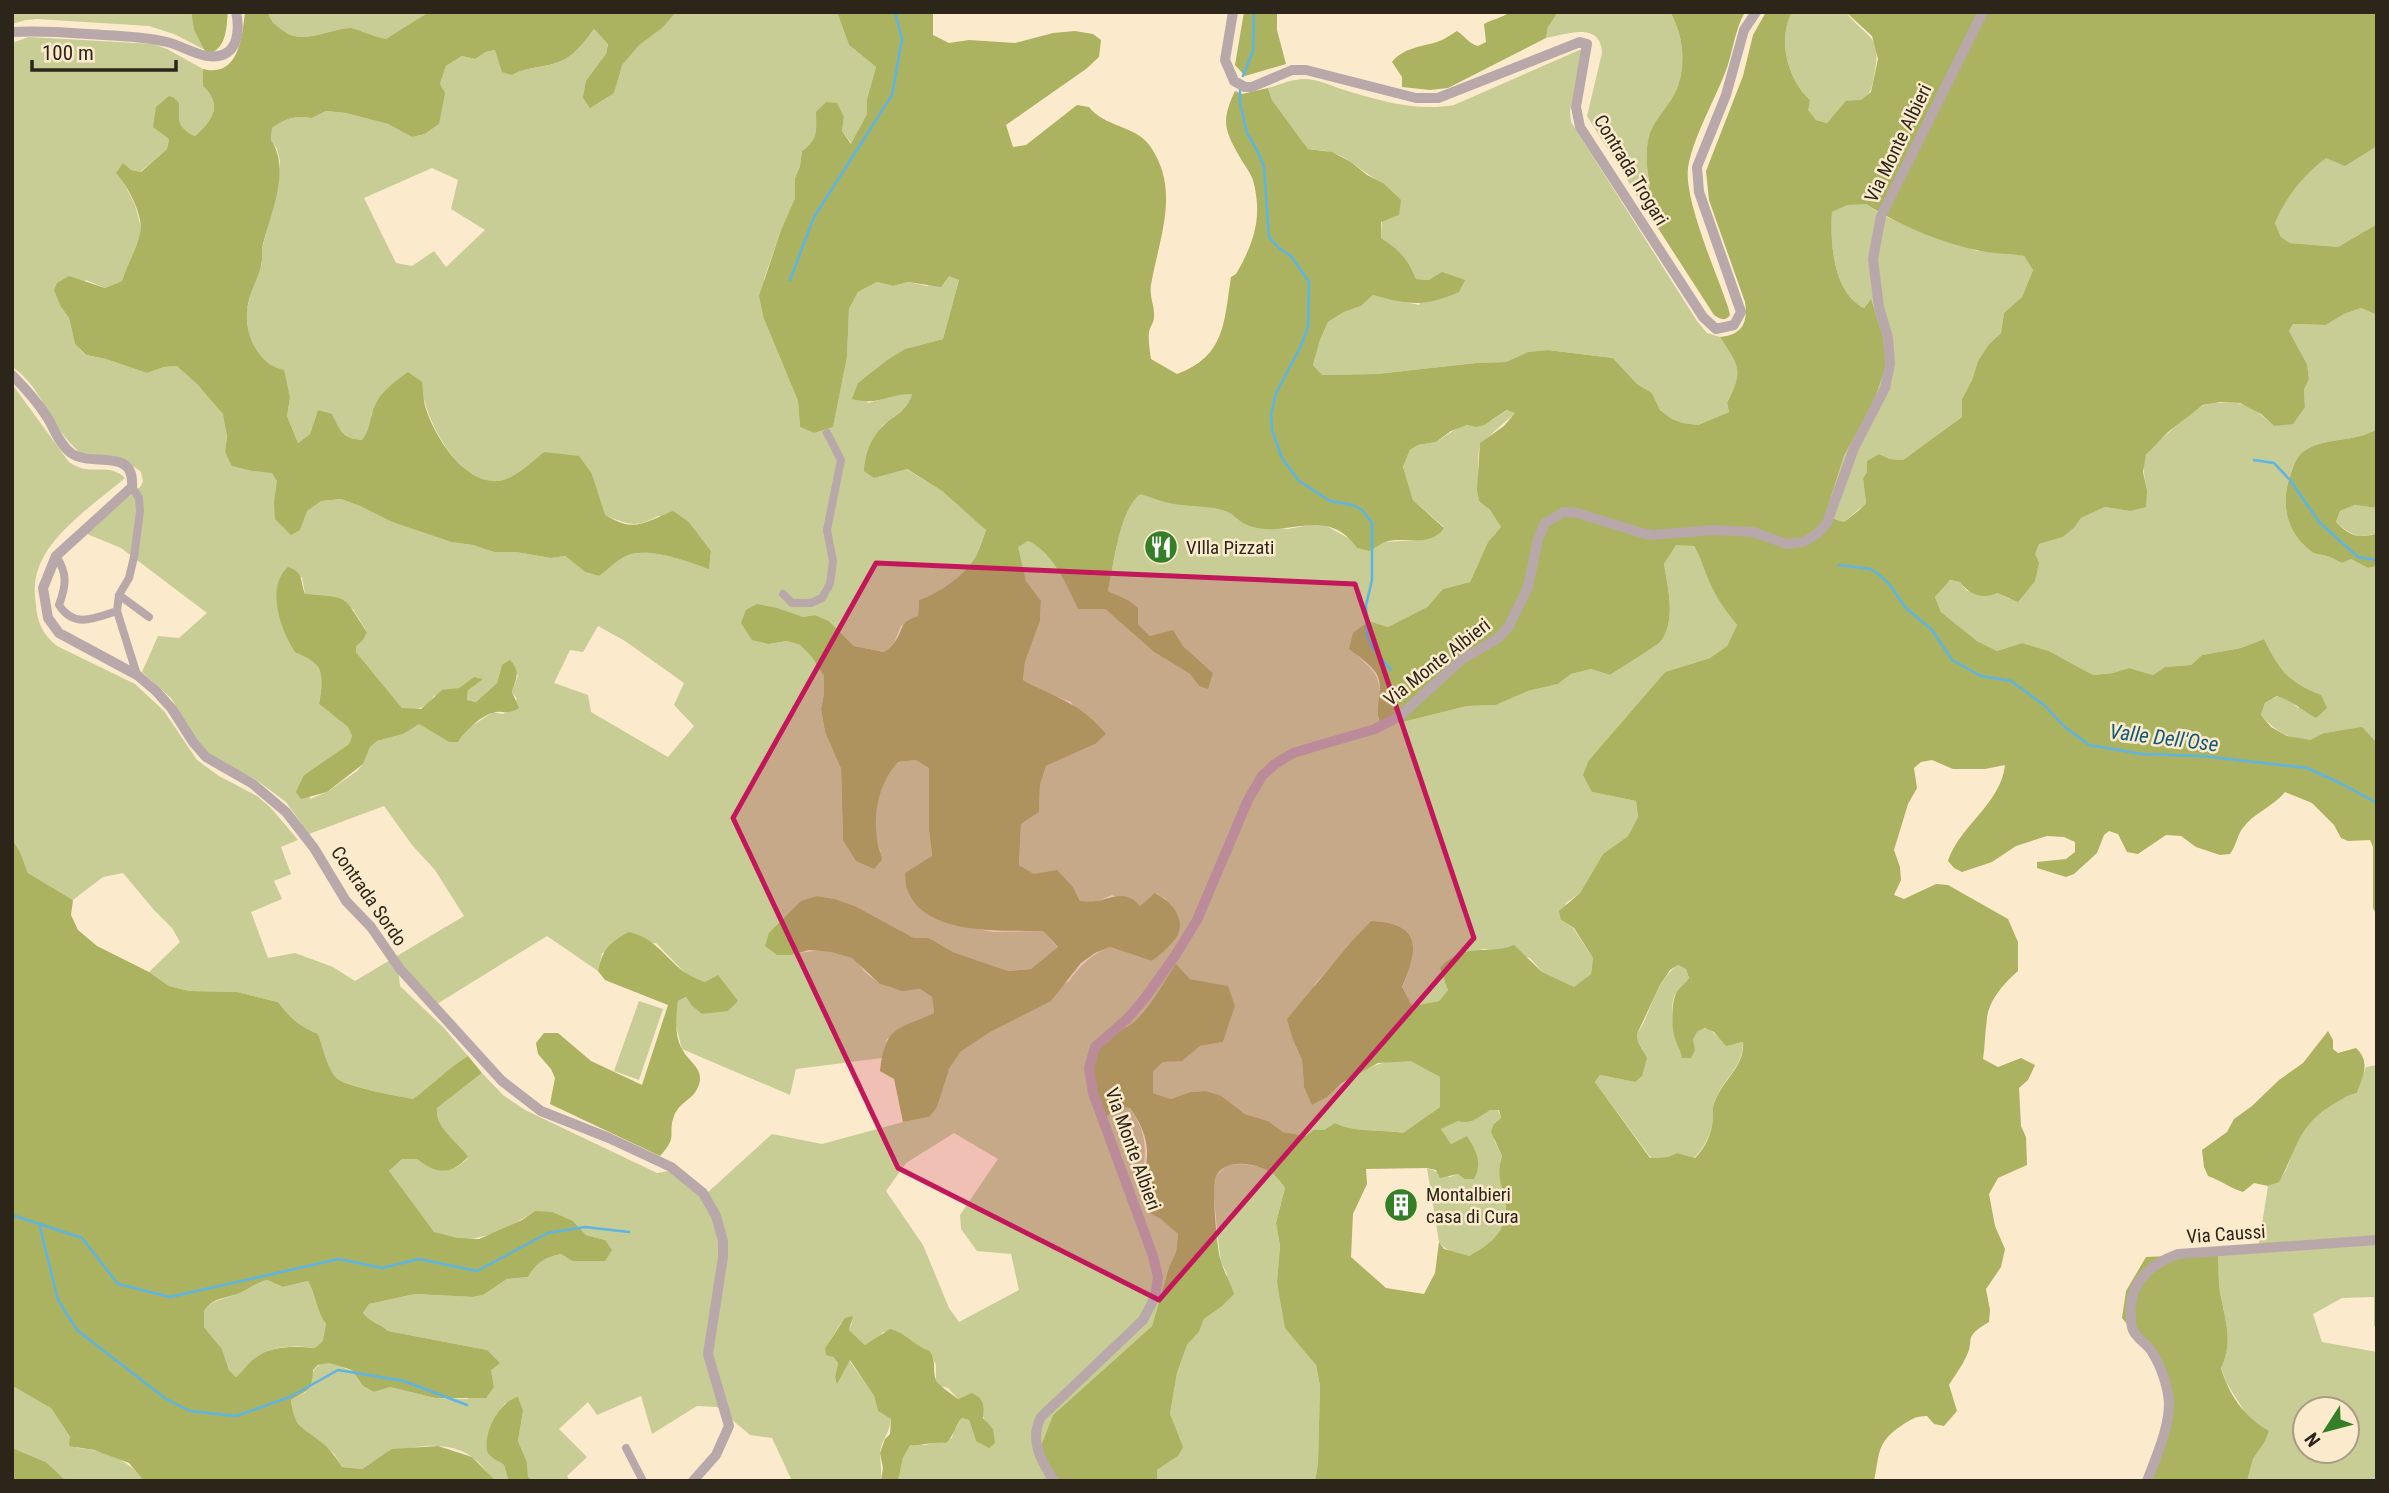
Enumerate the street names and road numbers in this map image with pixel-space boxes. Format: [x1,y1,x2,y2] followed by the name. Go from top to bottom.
[1859,80,1937,206] street label: Via Monte Albieri
[1589,110,1673,230] street label: Contrada Trogari
[1379,613,1495,711] street label: Via Monte Albieri
[326,842,412,950] street label: Contrada Sordo
[1100,1085,1166,1213] street label: Via Monte Albieri
[2186,1220,2266,1248] street label: Via Caussi

